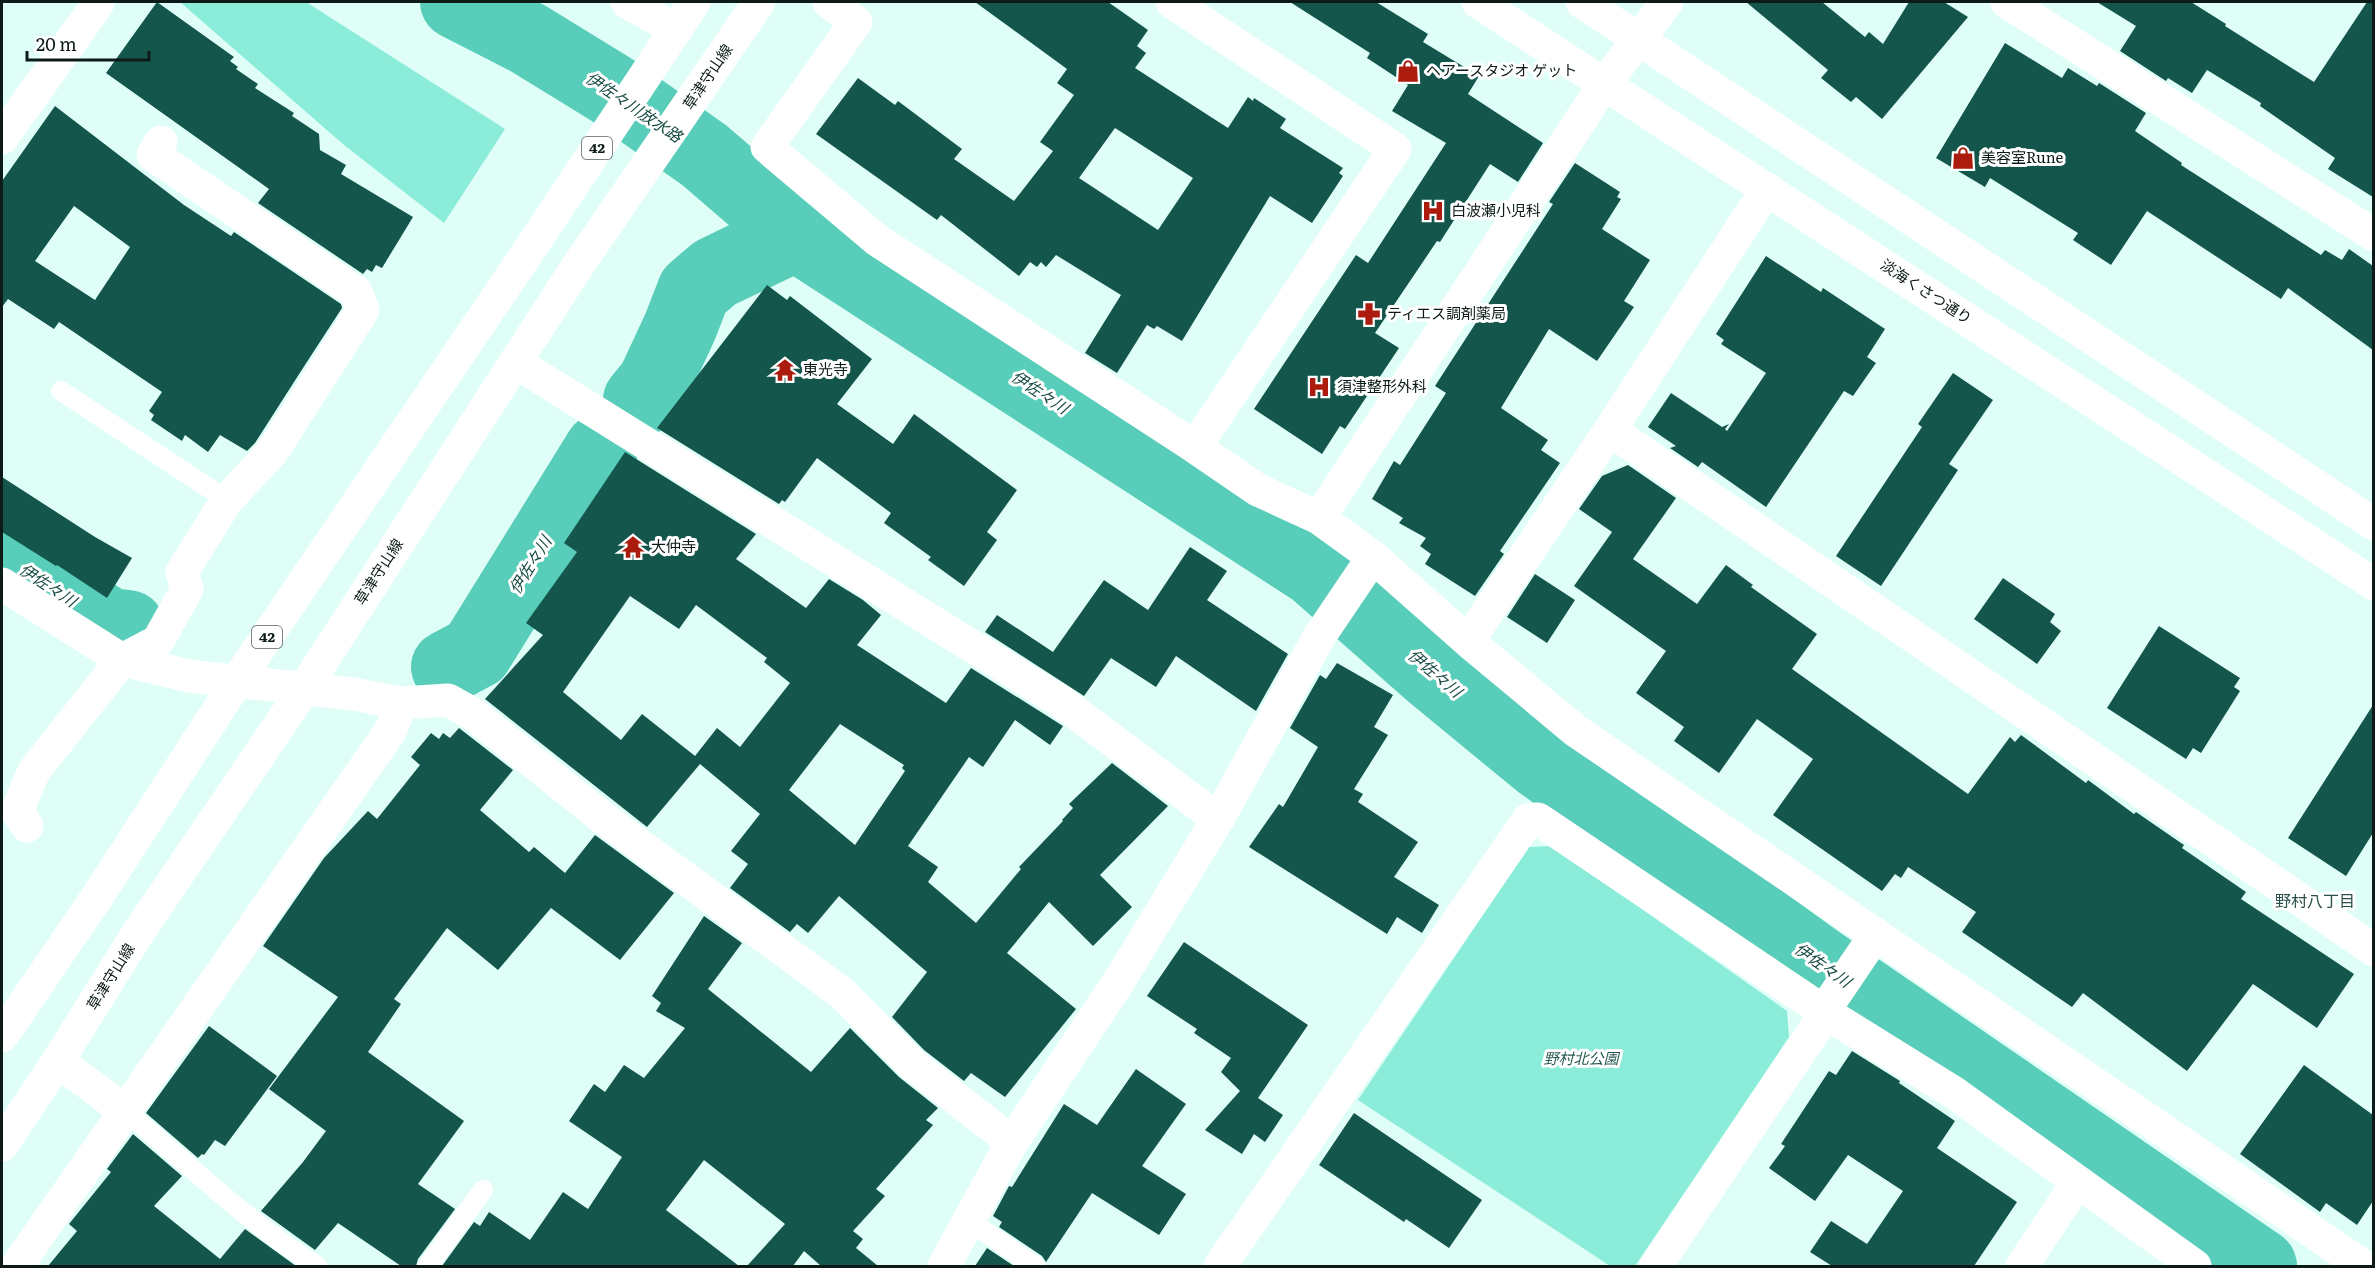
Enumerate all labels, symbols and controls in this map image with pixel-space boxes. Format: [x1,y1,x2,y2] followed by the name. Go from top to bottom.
[27,24,148,62] scale bar
[36,30,77,57] text: 20 m
[676,39,737,114] street label: 草津守山線
[1395,58,1421,84] shop icon: ヘアースタジオ ゲット
[1426,58,1577,81] place label: ヘアースタジオ ゲット
[581,65,689,149] water label: 伊佐々川放水路
[582,137,612,159] road number: 42
[1950,145,1976,171] shop icon: 美容室Rune
[1981,145,2064,168] place label: 美容室Rune
[1420,198,1446,224] hospital icon: 白波瀬小児科
[1451,198,1541,221] place label: 白波瀬小児科
[1877,252,1977,329] street label: 淡海くさつ通り
[1356,301,1382,327] pharmacy icon: ティエス調剤薬局
[1387,301,1506,324] place label: ティエス調剤薬局
[772,357,798,383] temple icon: 東光寺
[803,357,848,380] place label: 東光寺
[1007,364,1076,420] water label: 伊佐々川
[1306,374,1332,400] hospital icon: 須津整形外科
[1337,374,1427,397] place label: 須津整形外科
[502,529,557,598] water label: 伊佐々川
[348,533,408,609] street label: 草津守山線
[620,534,646,560] temple icon: 大仲寺
[651,534,696,557] place label: 大仲寺
[15,557,84,613] water label: 伊佐々川
[252,626,282,648] road number: 42
[1403,642,1469,703] water label: 伊佐々川
[2275,888,2355,912] district label: 野村八丁目
[1790,936,1858,994] water label: 伊佐々川
[80,938,139,1014] street label: 草津守山線
[1543,1046,1620,1069] park label: 野村北公園

